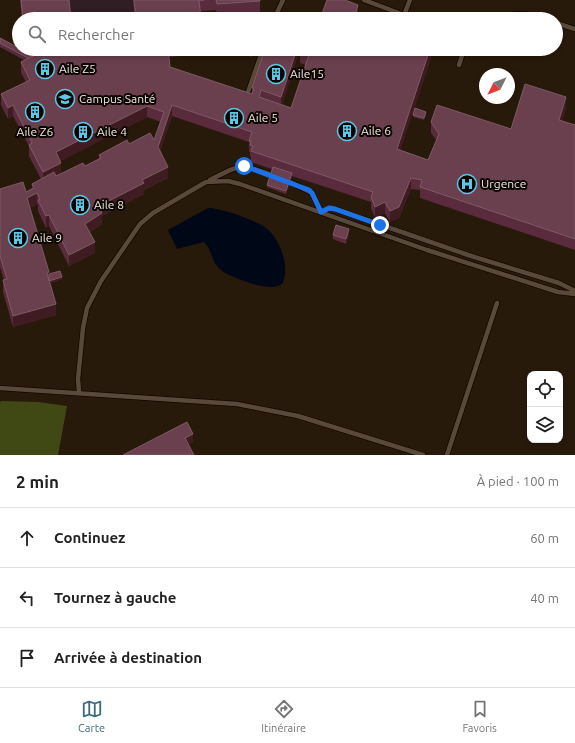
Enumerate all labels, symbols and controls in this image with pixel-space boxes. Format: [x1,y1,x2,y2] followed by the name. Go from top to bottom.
[12,12,563,56] search box
[26,23,48,45] icon: search
[58,26,135,43] text: Rechercher
[34,58,56,80] building icon: Aile Z5
[59,62,96,75] place label: Aile Z5
[265,63,287,85] building icon: Aile15
[290,67,324,80] place label: Aile15
[479,68,515,104] north arrow
[54,88,76,110] school or university icon: Campus Santé
[79,92,155,105] place label: Campus Santé
[24,101,46,123] building icon: Aile Z6
[223,107,245,129] building icon: Aile 5
[248,111,278,124] place label: Aile 5
[336,120,358,142] building icon: Aile 6
[72,121,94,143] building icon: Aile 4
[361,124,391,137] place label: Aile 6
[17,125,54,138] place label: Aile Z6
[97,125,127,138] place label: Aile 4
[235,157,253,175] route start
[456,173,478,195] hospital icon: Urgence
[481,177,526,190] place label: Urgence
[69,194,91,216] building icon: Aile 8
[94,198,124,211] place label: Aile 8
[371,216,389,234] route end
[7,227,29,249] building icon: Aile 9
[32,231,62,244] place label: Aile 9
[527,371,563,443] map controls
[527,371,563,407] button: locate
[527,407,563,443] button: layers
[16,472,59,491] text: 2 min
[477,474,559,488] text: À pied · 100 m
[16,527,38,549] icon: ahead
[54,529,125,546] text: Continuez
[530,531,559,545] text: 60 m
[16,587,38,609] icon: left
[54,589,177,606] text: Tournez à gauche
[530,591,559,605] text: 40 m
[16,647,38,669] icon: arrive
[54,649,202,666] text: Arrivée à destination
[78,698,105,734] tab: Carte
[261,698,306,734] tab: Itinéraire
[462,698,497,734] tab: Favoris

